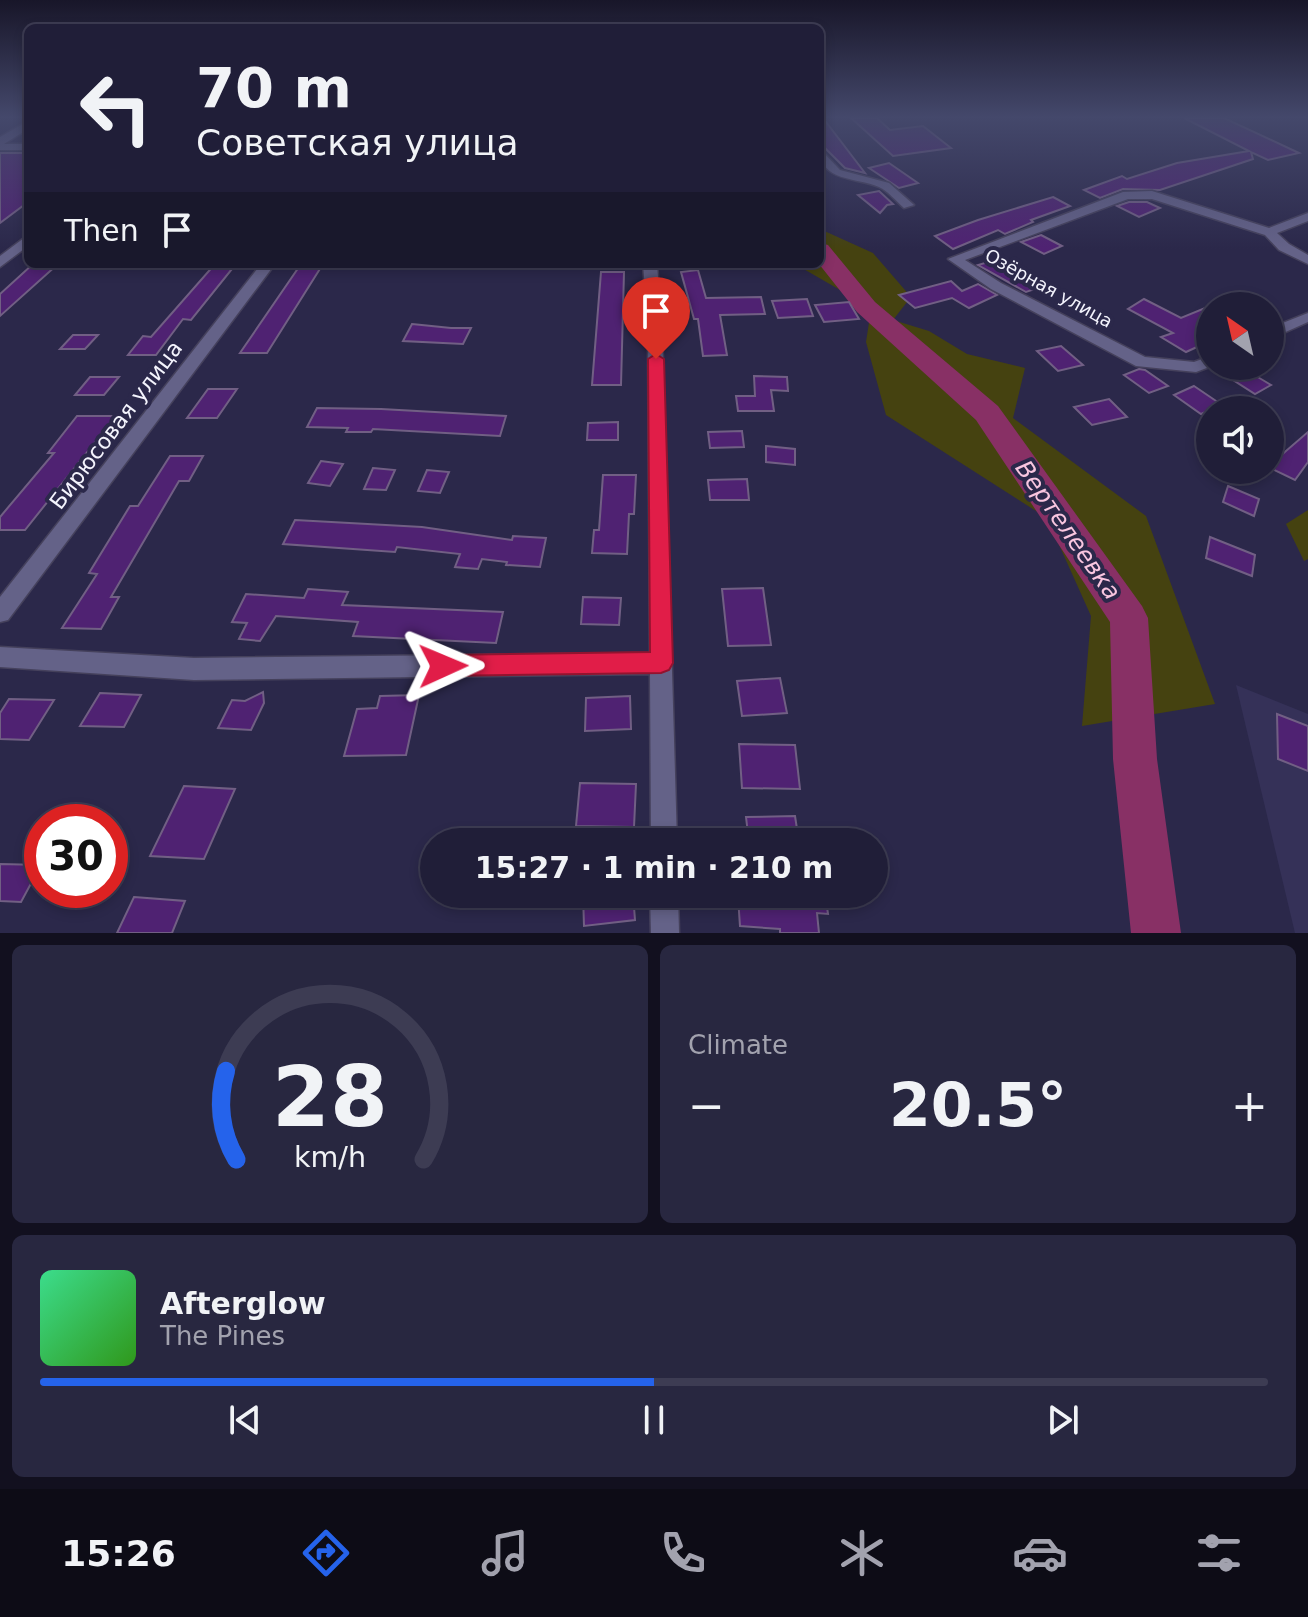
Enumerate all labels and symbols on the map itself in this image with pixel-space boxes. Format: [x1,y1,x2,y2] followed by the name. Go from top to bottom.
[981,244,1117,332] street label: Озёрная улица
[622,277,690,359] pin
[1196,292,1284,380] north arrow
[45,336,187,514] street label: Бирюсовая улица
[1010,455,1126,605] water label: Вертелеевка
[401,624,485,708] position arrow
[24,804,128,908] speed limit sign: 30

